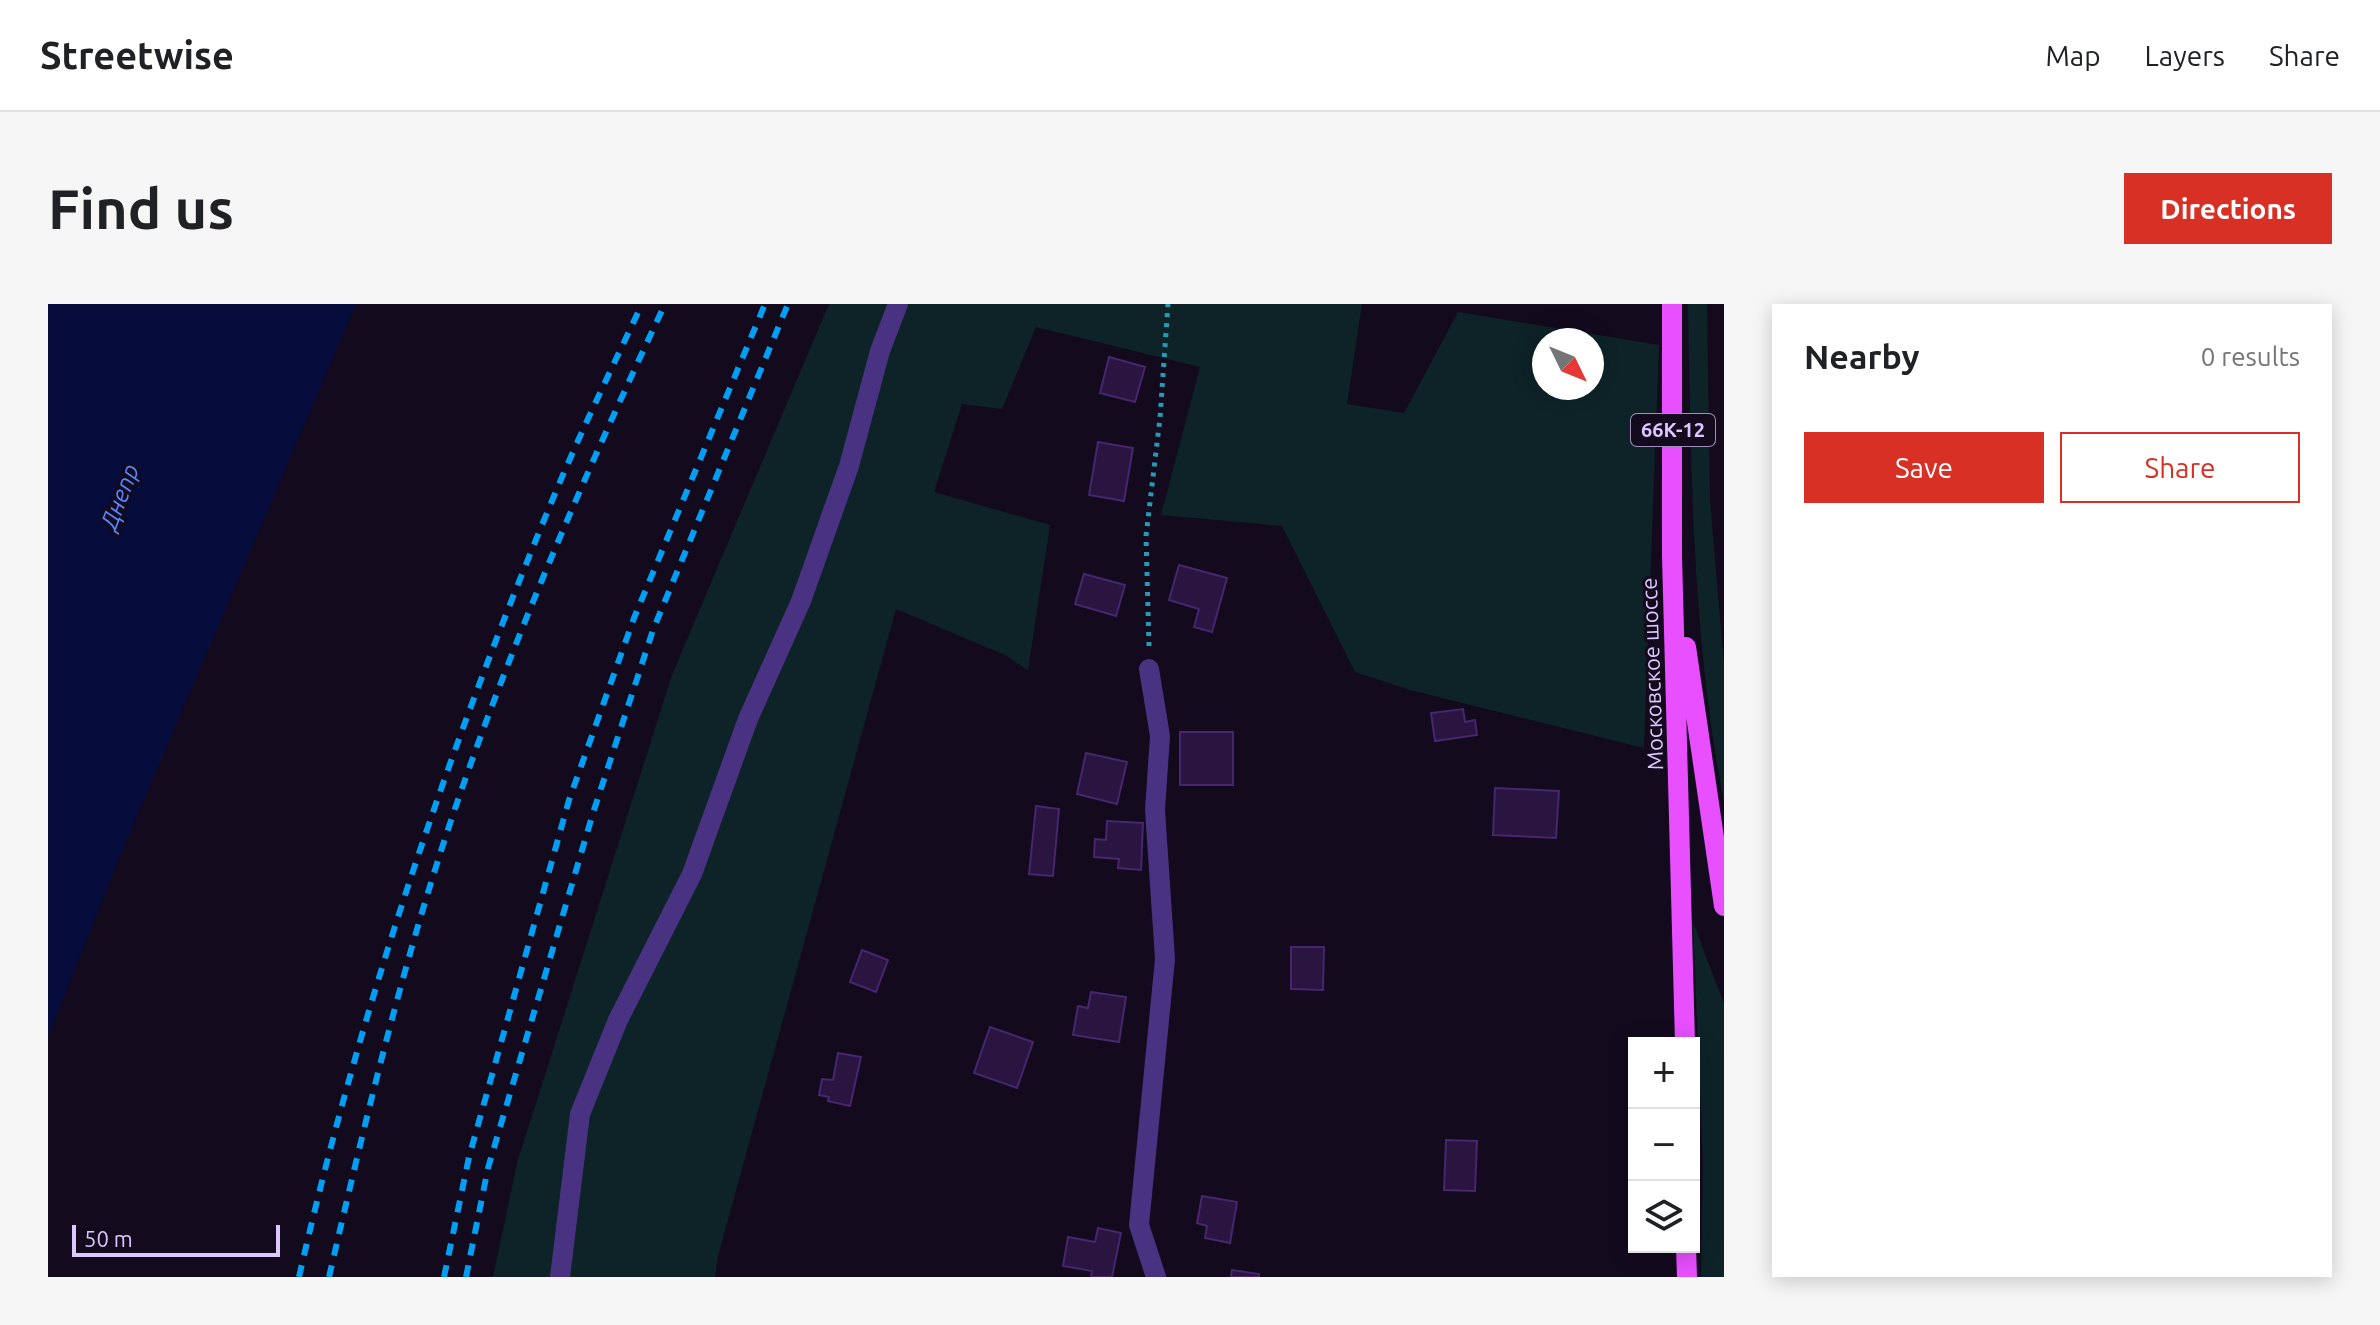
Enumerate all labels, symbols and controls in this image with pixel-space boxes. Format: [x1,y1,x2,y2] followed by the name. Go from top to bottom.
[40,34,234,76] text: Streetwise
[2045,40,2101,71] text: Map
[2145,40,2225,71] text: Layers
[2269,40,2340,71] text: Share
[2124,173,2332,244] button: Directions
[48,177,234,240] text: Find us
[1532,328,1604,400] north arrow
[1804,337,1919,375] text: Nearby
[2201,342,2300,371] text: 0 results
[1631,414,1715,446] road number: 66К-12
[1804,432,2044,503] button: Save
[2060,432,2300,503] button: Share
[94,460,144,536] water label: Днепр
[1636,577,1667,771] street label: Московское шоссе
[1628,1037,1700,1253] map controls
[1628,1037,1700,1109] button: +
[1628,1109,1700,1181] button: −
[1628,1181,1700,1253] button: layers
[72,1221,280,1257] scale bar
[84,1226,133,1251] text: 50 m

